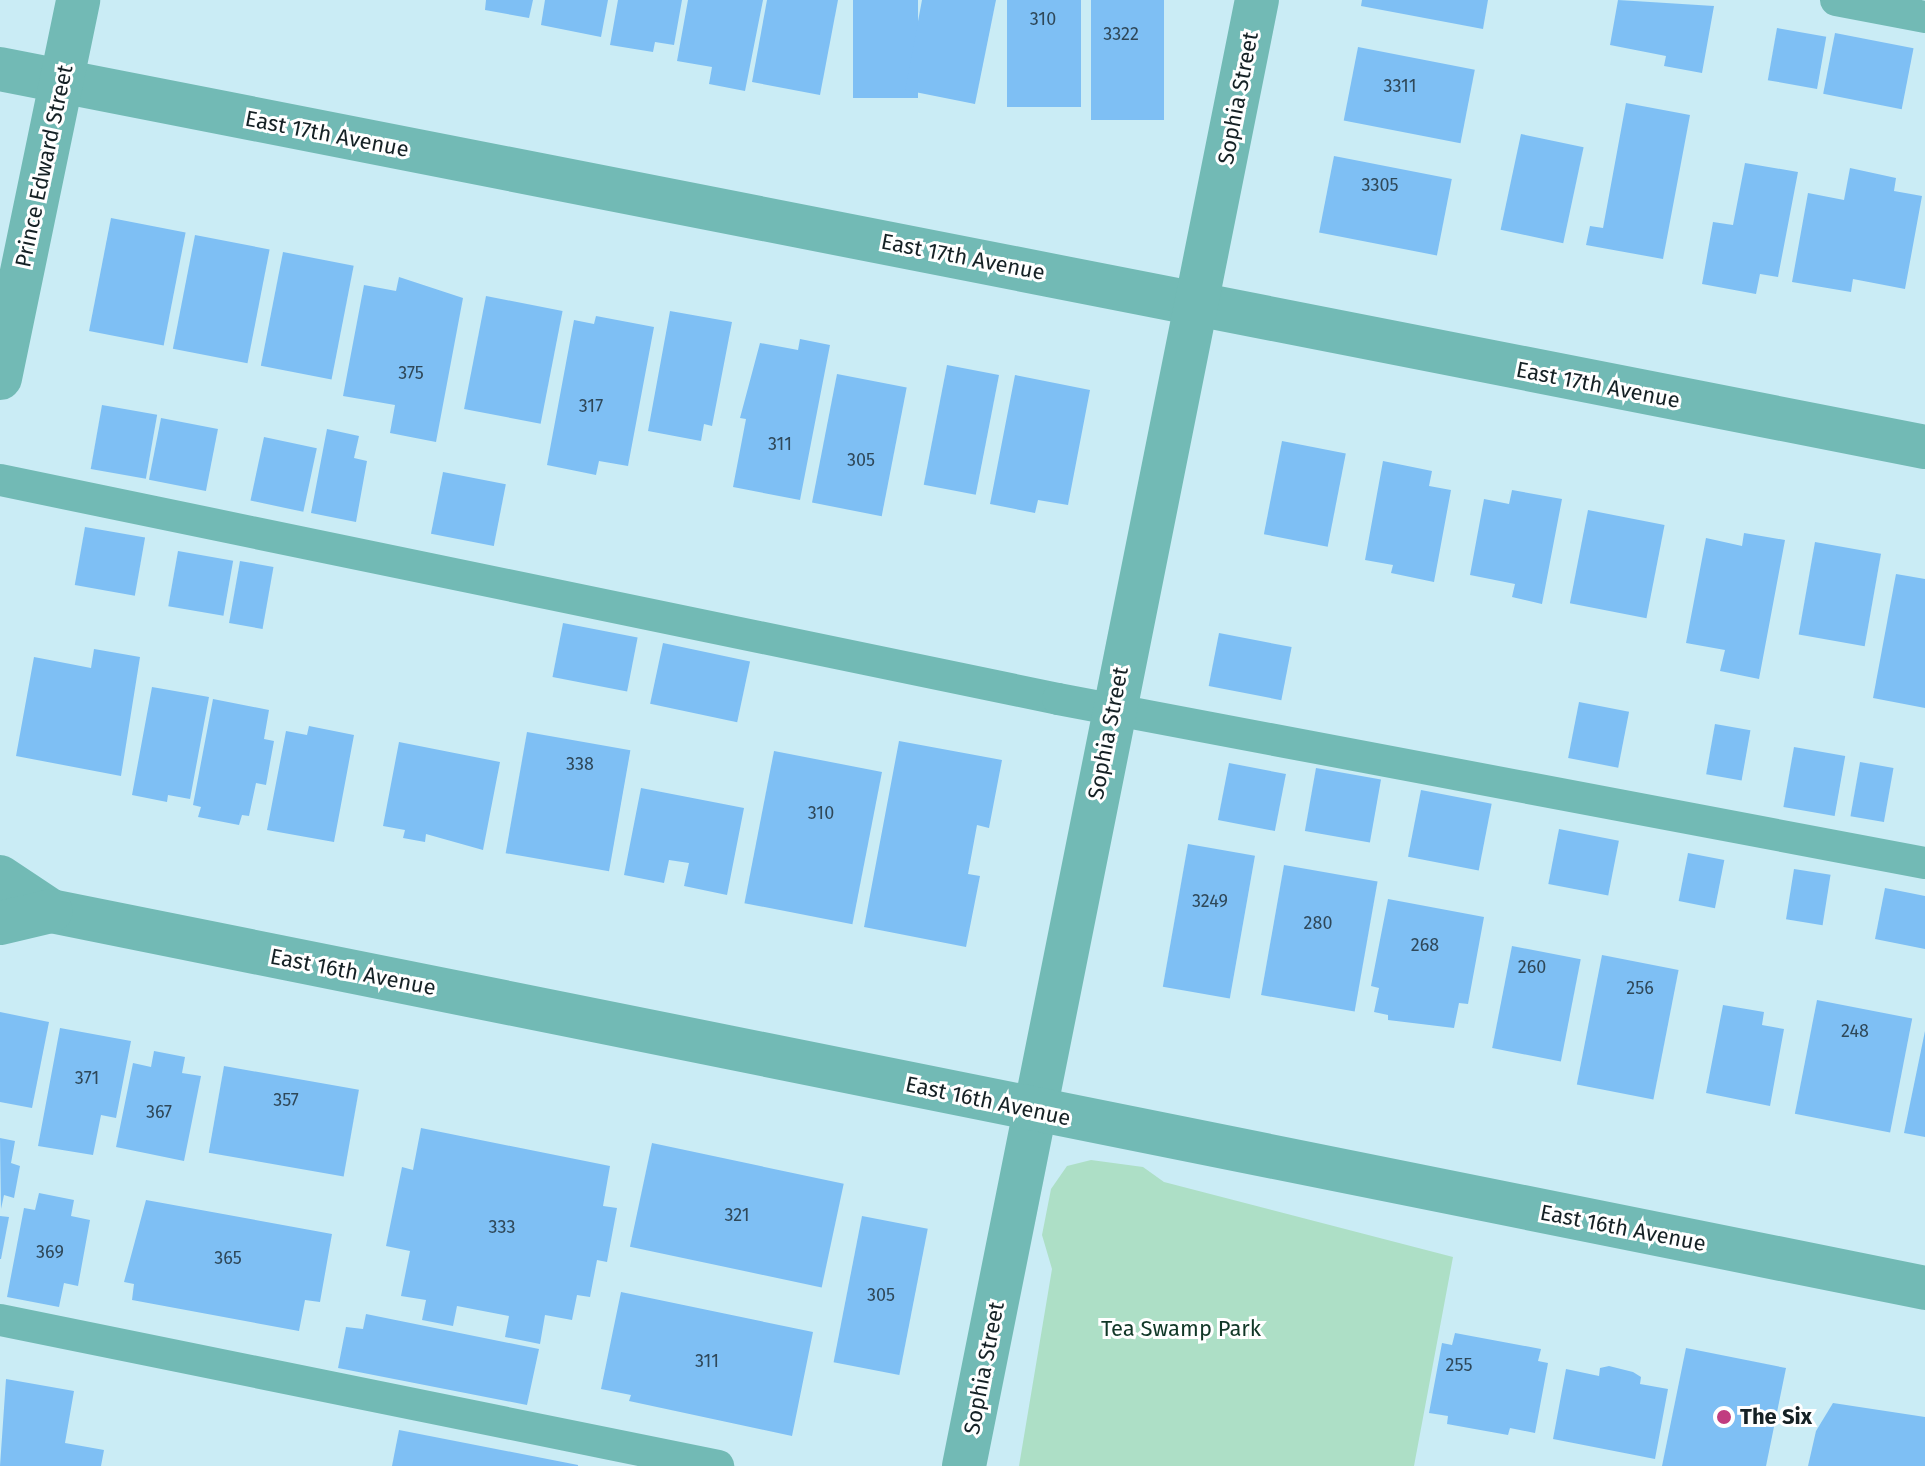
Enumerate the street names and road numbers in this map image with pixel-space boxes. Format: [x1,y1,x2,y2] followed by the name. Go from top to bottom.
[1212,29,1264,167] street label: Sophia Street
[10,62,78,270] street label: Prince Edward Street
[243,105,411,163] street label: East 17th Avenue
[879,228,1047,286] street label: East 17th Avenue
[1514,356,1682,414] street label: East 17th Avenue
[1082,664,1134,802] street label: Sophia Street
[268,943,438,1001] street label: East 16th Avenue
[903,1071,1073,1131] street label: East 16th Avenue
[1538,1199,1708,1257] street label: East 16th Avenue
[958,1299,1010,1437] street label: Sophia Street

